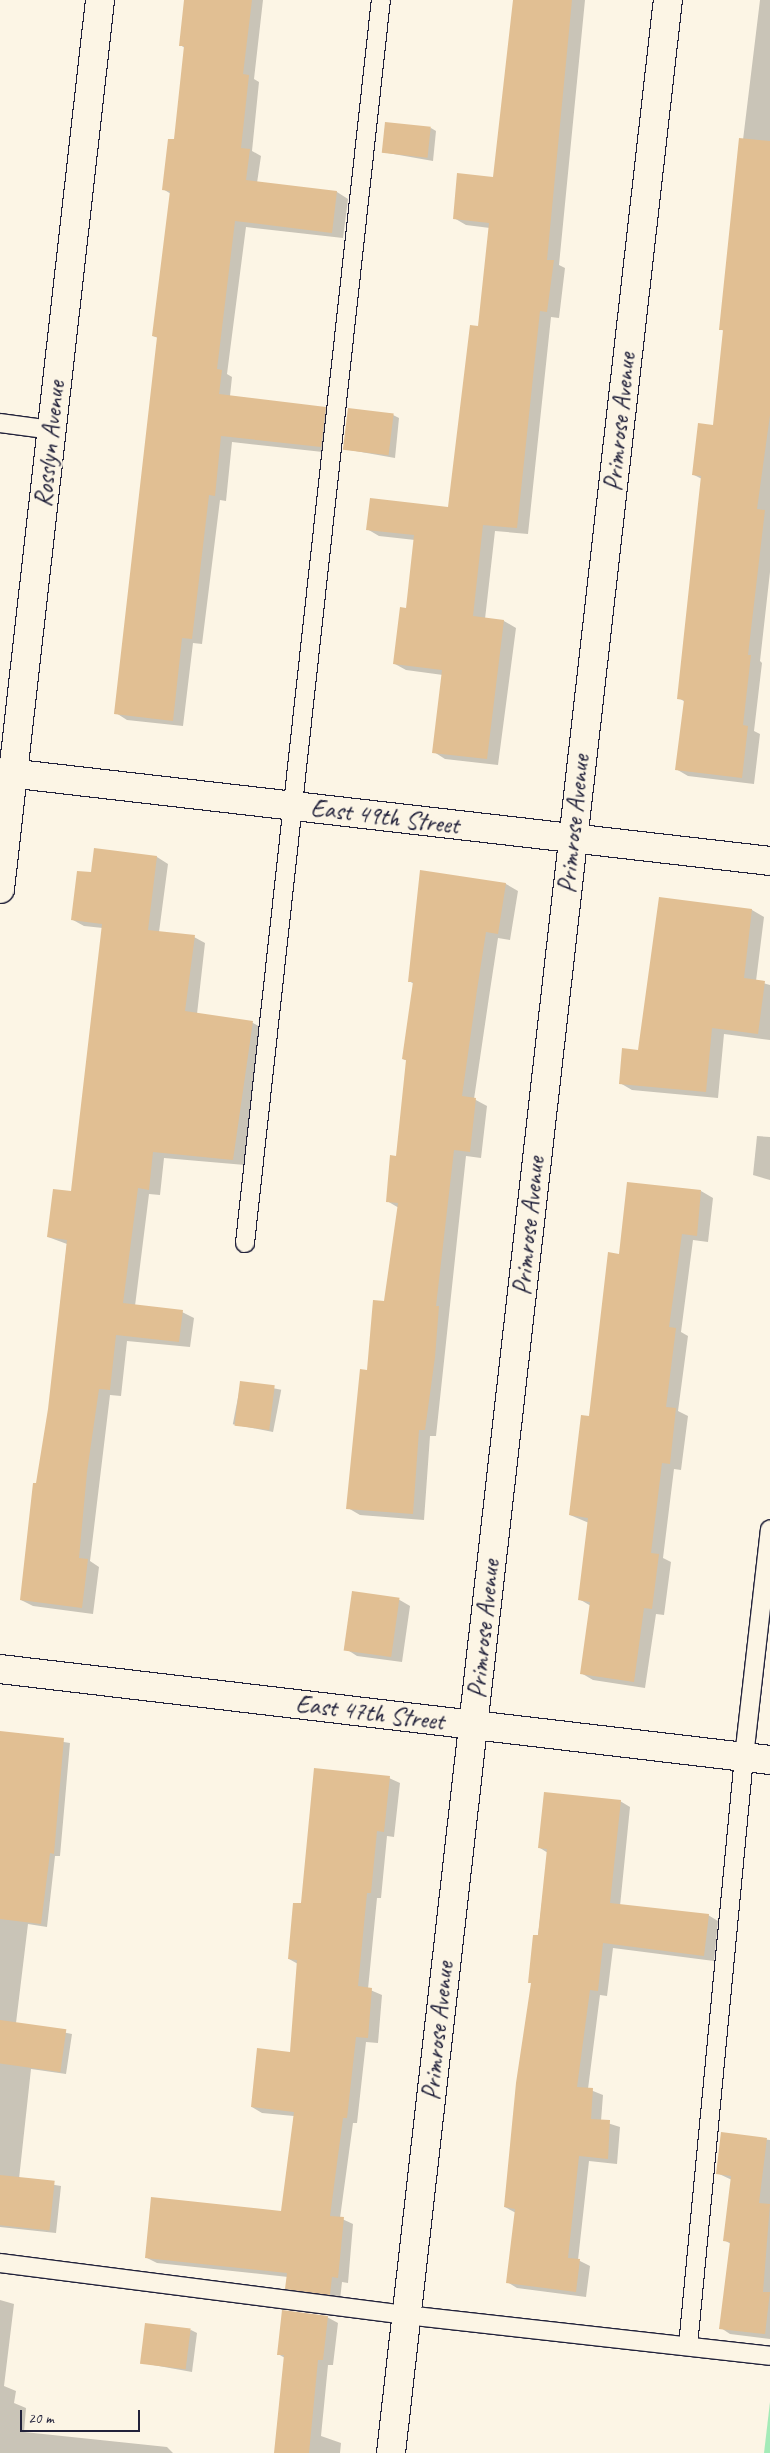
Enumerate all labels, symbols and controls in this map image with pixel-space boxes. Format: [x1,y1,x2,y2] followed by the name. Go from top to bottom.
[598,351,642,493] street label: Primrose Avenue
[28,380,72,508] street label: Rosslyn Avenue
[552,753,596,895] street label: Primrose Avenue
[309,793,461,841] street label: East 49th Street
[507,1155,551,1297] street label: Primrose Avenue
[462,1558,506,1700] street label: Primrose Avenue
[294,1689,446,1737] street label: East 47th Street
[416,1960,460,2102] street label: Primrose Avenue
[22,2400,142,2432] scale bar
[28,2409,54,2428] text: 20 m

